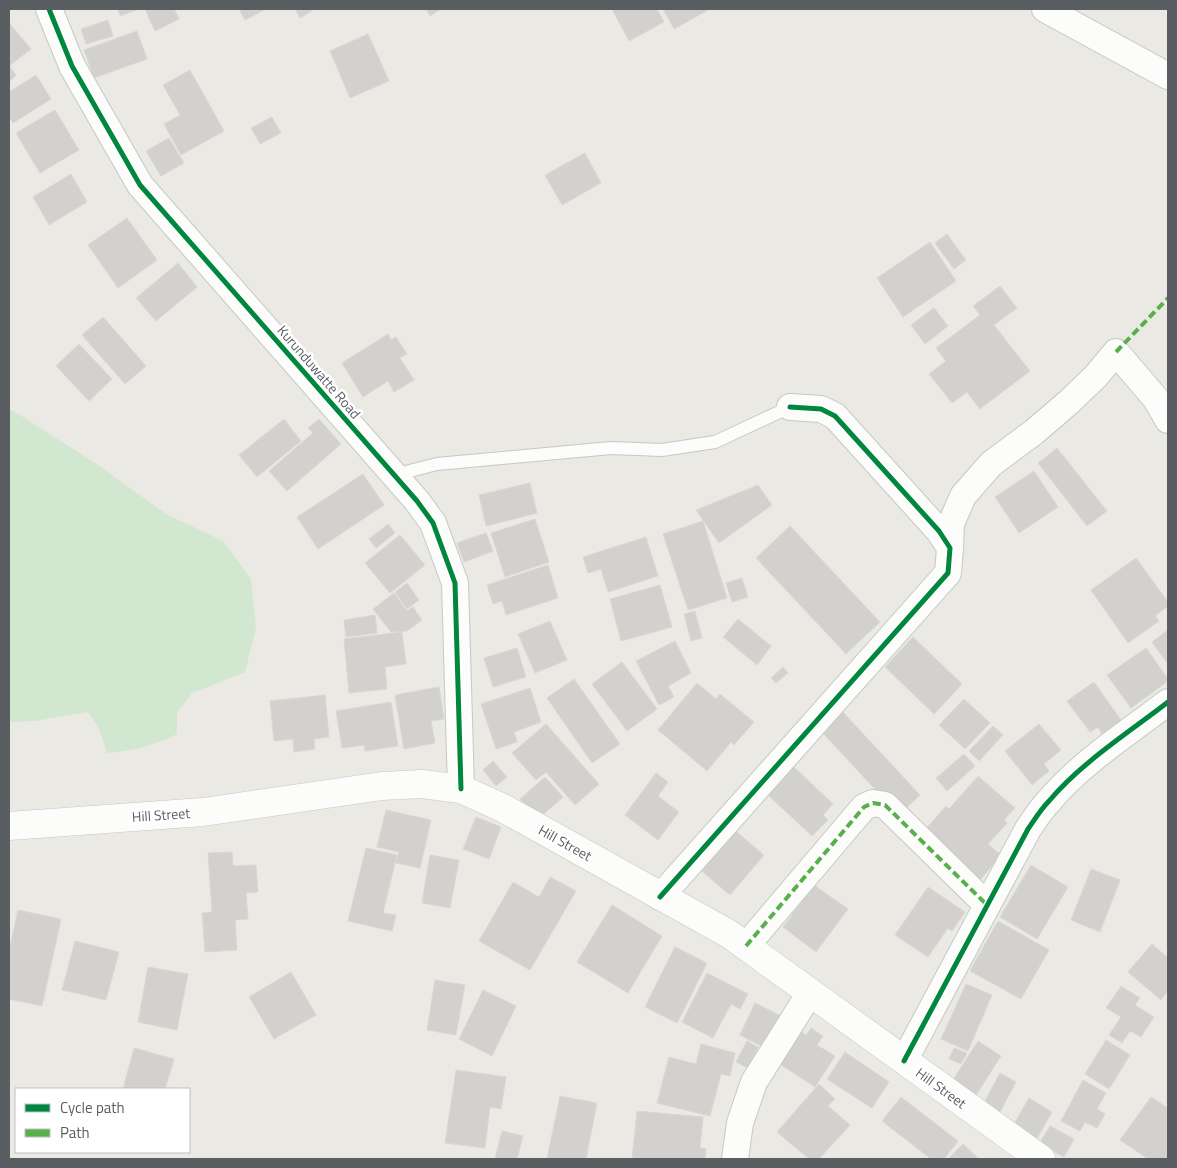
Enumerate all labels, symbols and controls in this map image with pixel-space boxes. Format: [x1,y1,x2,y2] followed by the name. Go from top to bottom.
[273,320,366,423] street label: Kurunduwatte Road
[131,802,191,827] street label: Hill Street
[535,819,596,866] street label: Hill Street
[912,1062,971,1113] street label: Hill Street
[15,1088,190,1153] legend
[60,1096,125,1119] text: Cycle path
[60,1121,90,1144] text: Path

